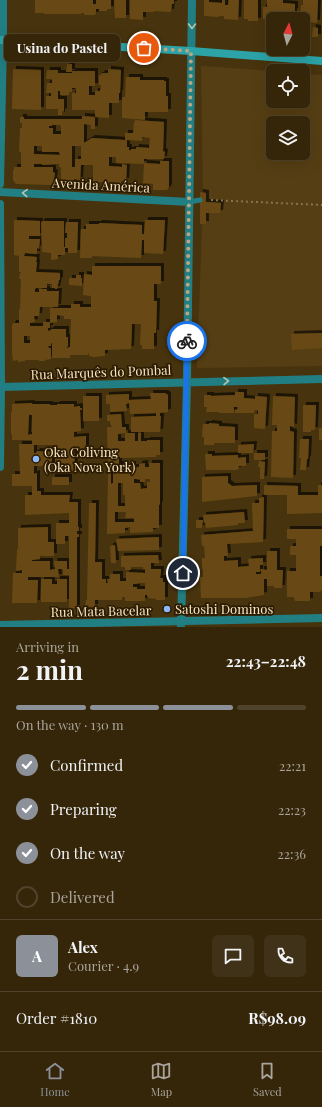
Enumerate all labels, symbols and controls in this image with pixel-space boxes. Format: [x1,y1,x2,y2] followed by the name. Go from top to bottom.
[266,12,310,56] north arrow
[266,12,310,160] map controls
[188,23,196,29] one-way arrow
[127,31,161,65] pin
[4,34,120,62] callout: Usina do Pastel
[133,37,155,59] icon: bag
[17,39,107,56] text: Usina do Pastel
[266,64,310,108] button: locate
[266,116,310,160] button: layers
[51,173,151,196] street label: Avenida América
[22,189,28,198] one-way arrow
[167,321,207,361] courier
[176,330,198,352] icon: bike
[30,361,172,382] street label: Rua Marquês do Pombal
[223,377,229,385] one-way arrow
[44,443,136,475] place label: Oka Coliving (Oka Nova York)
[31,454,41,464] marker: Oka Coliving (Oka Nova York)
[166,556,200,590] pin
[172,562,194,584] icon: home
[175,600,273,617] place label: Satoshi Dominos
[50,601,152,620] street label: Rua Mata Bacelar
[162,604,172,614] marker: Satoshi Dominos
[16,638,79,655] text: Arriving in
[226,651,306,671] text: 22:43–22:48
[16,652,83,687] text: 2 min
[16,716,124,733] text: On the way · 130 m
[16,754,38,776] icon: check
[50,755,123,775] text: Confirmed
[279,757,306,774] text: 22:21
[16,798,38,820] icon: check
[50,799,117,819] text: Preparing
[278,801,306,818] text: 22:23
[16,842,38,864] icon: check
[50,843,125,863] text: On the way
[278,845,306,862] text: 22:36
[50,887,115,907] text: Delivered
[212,935,254,977] button: chat
[264,935,306,977] button: phone
[68,937,98,957] text: Alex
[32,946,42,966] text: A
[68,957,139,974] text: Courier · 4.9
[16,1008,97,1028] text: Order #1810
[248,1008,306,1028] text: R$98.09
[40,1060,70,1099] tab: Home
[150,1060,172,1099] tab: Map
[253,1060,282,1099] tab: Saved

